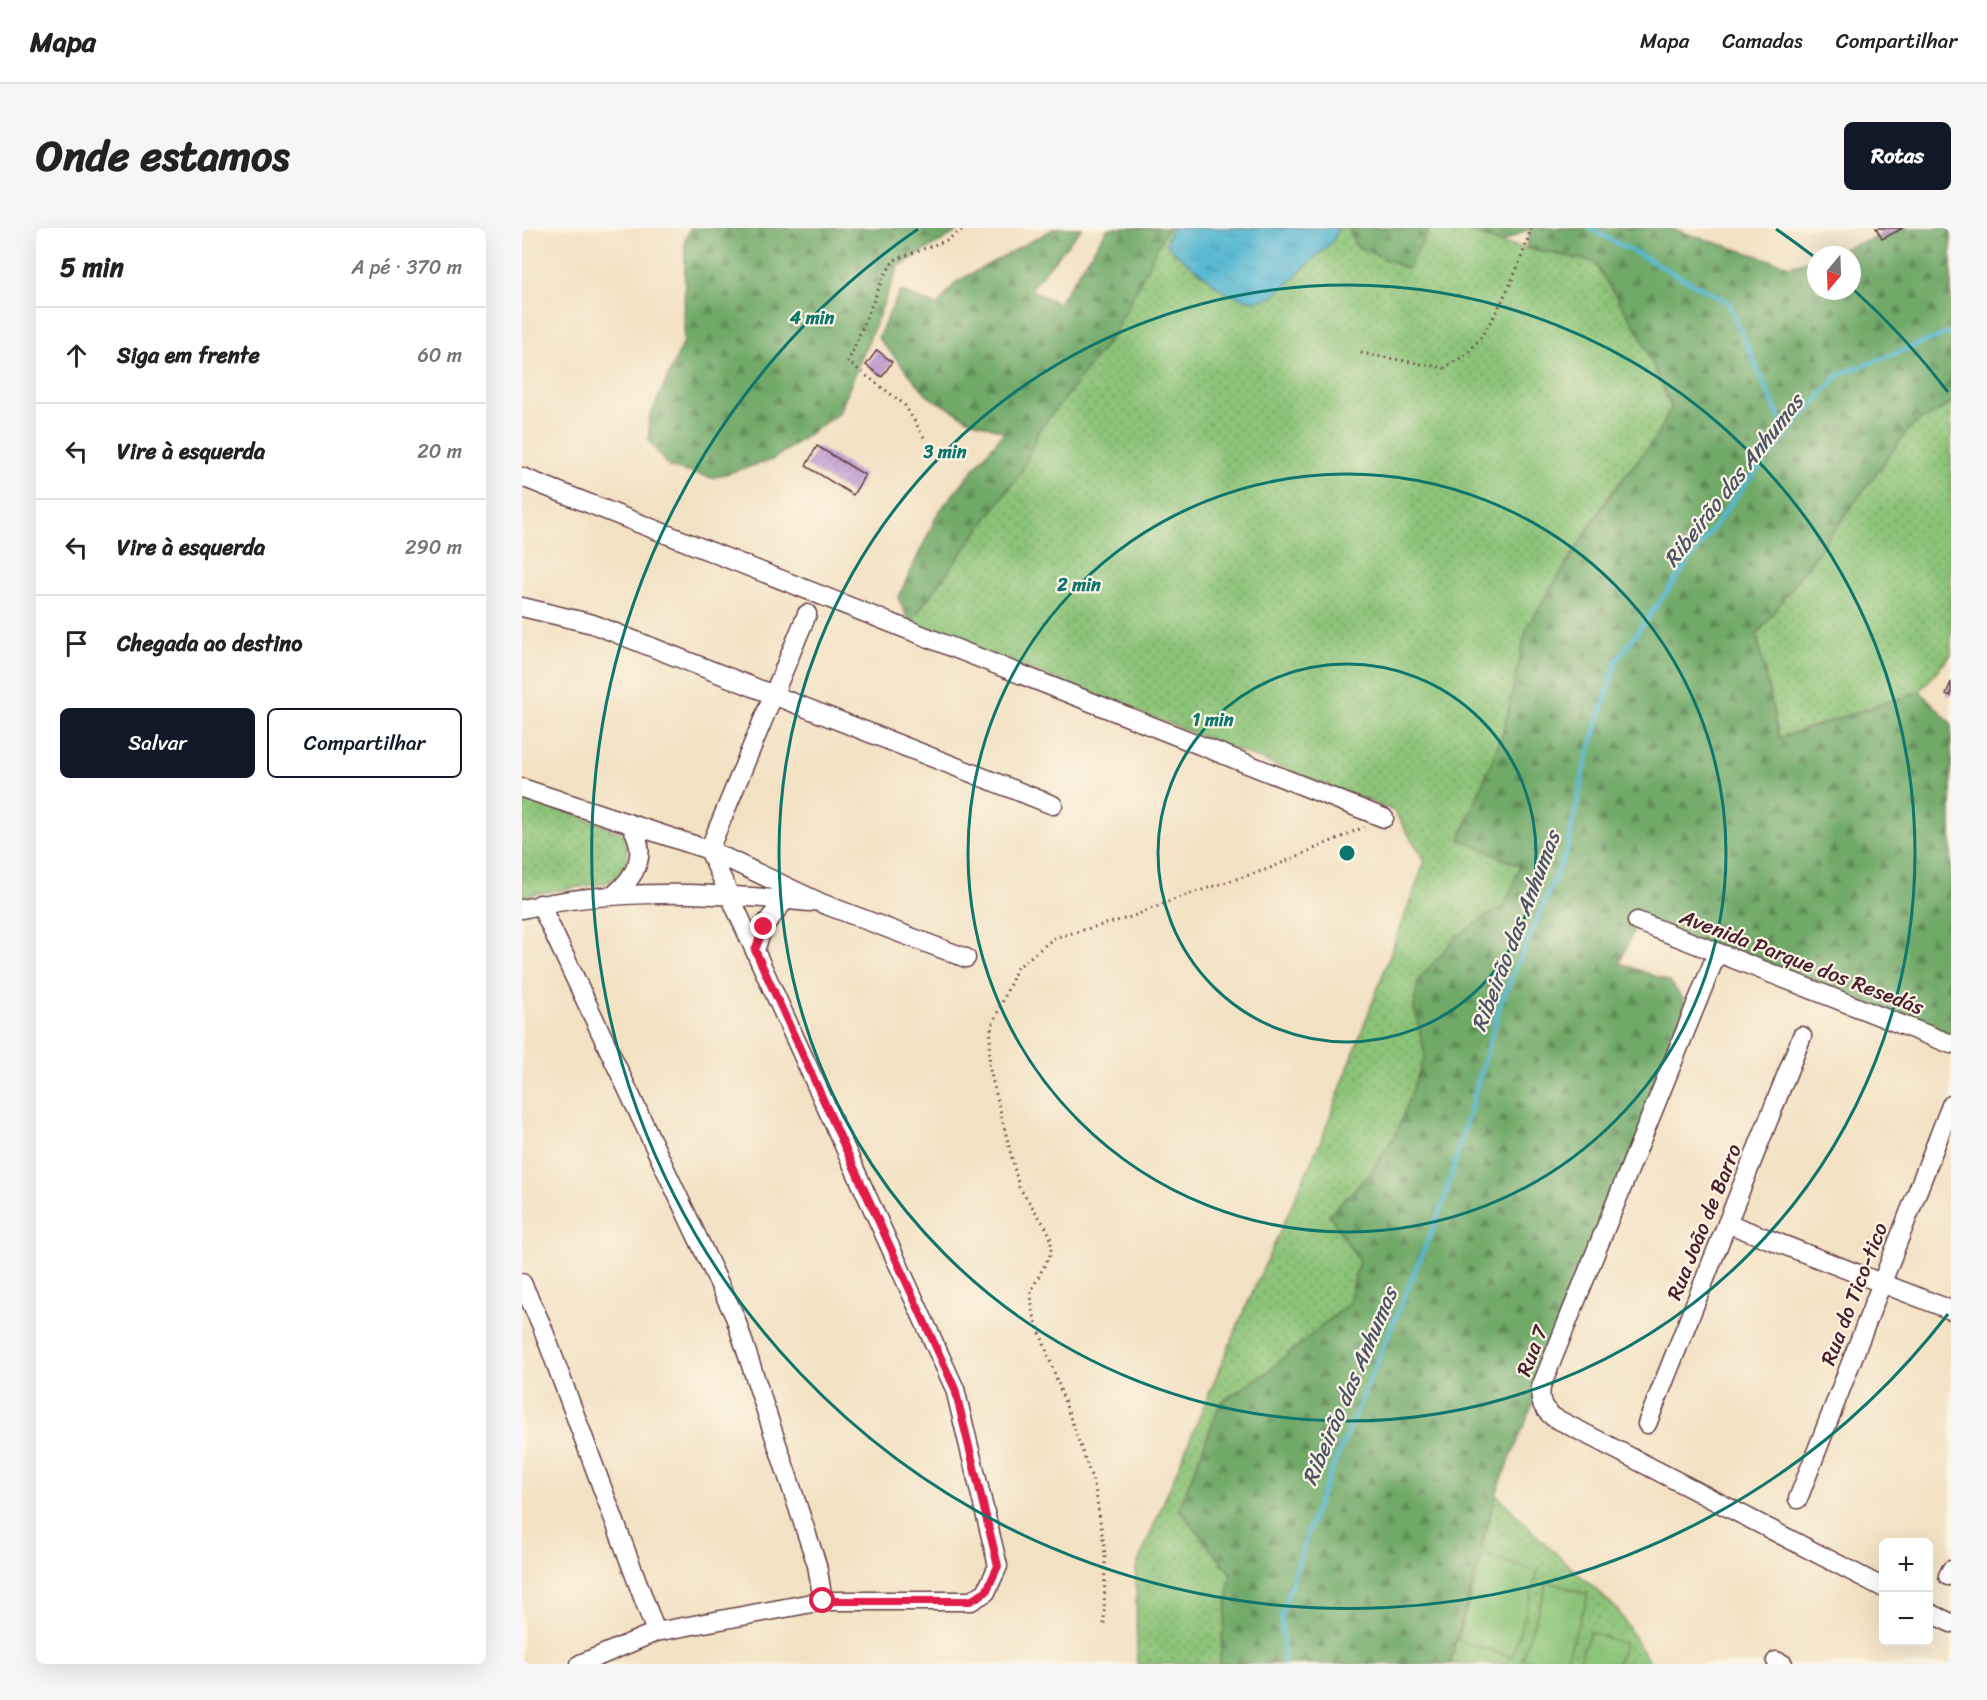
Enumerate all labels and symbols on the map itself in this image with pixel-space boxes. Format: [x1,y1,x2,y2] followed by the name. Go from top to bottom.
[1807,246,1861,300] north arrow
[789,302,835,334] text: 4 min
[1653,383,1816,576] water label: Ribeirão das Anhumas
[922,436,967,468] text: 3 min
[1056,569,1101,601] text: 2 min
[1193,704,1234,736] text: 1 min
[1459,823,1573,1037] water label: Ribeirão das Anhumas
[1337,843,1357,863] centre of rings
[1673,898,1930,1026] street label: Avenida Parque dos Resedás
[750,913,776,939] route end
[1655,1138,1753,1306] street label: Rua João de Barro
[1809,1217,1899,1371] street label: Rua do Tico-tico
[1290,1278,1410,1491] water label: Ribeirão das Anhumas
[1505,1318,1560,1382] street label: Rua 7
[809,1587,835,1613] route start

